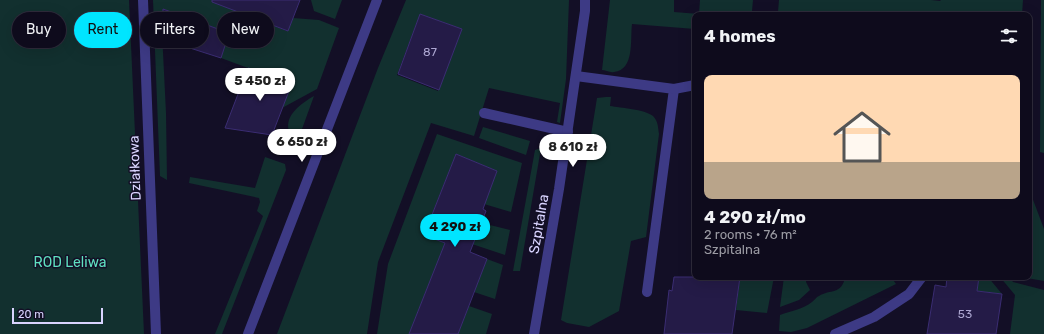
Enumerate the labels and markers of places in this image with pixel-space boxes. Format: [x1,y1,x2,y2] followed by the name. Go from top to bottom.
[219,68,301,102] pin: 5 450 zł
[261,129,343,163] pin: 6 650 zł
[532,134,614,168] pin: 8 610 zł
[414,214,496,248] pin: 4 290 zł

